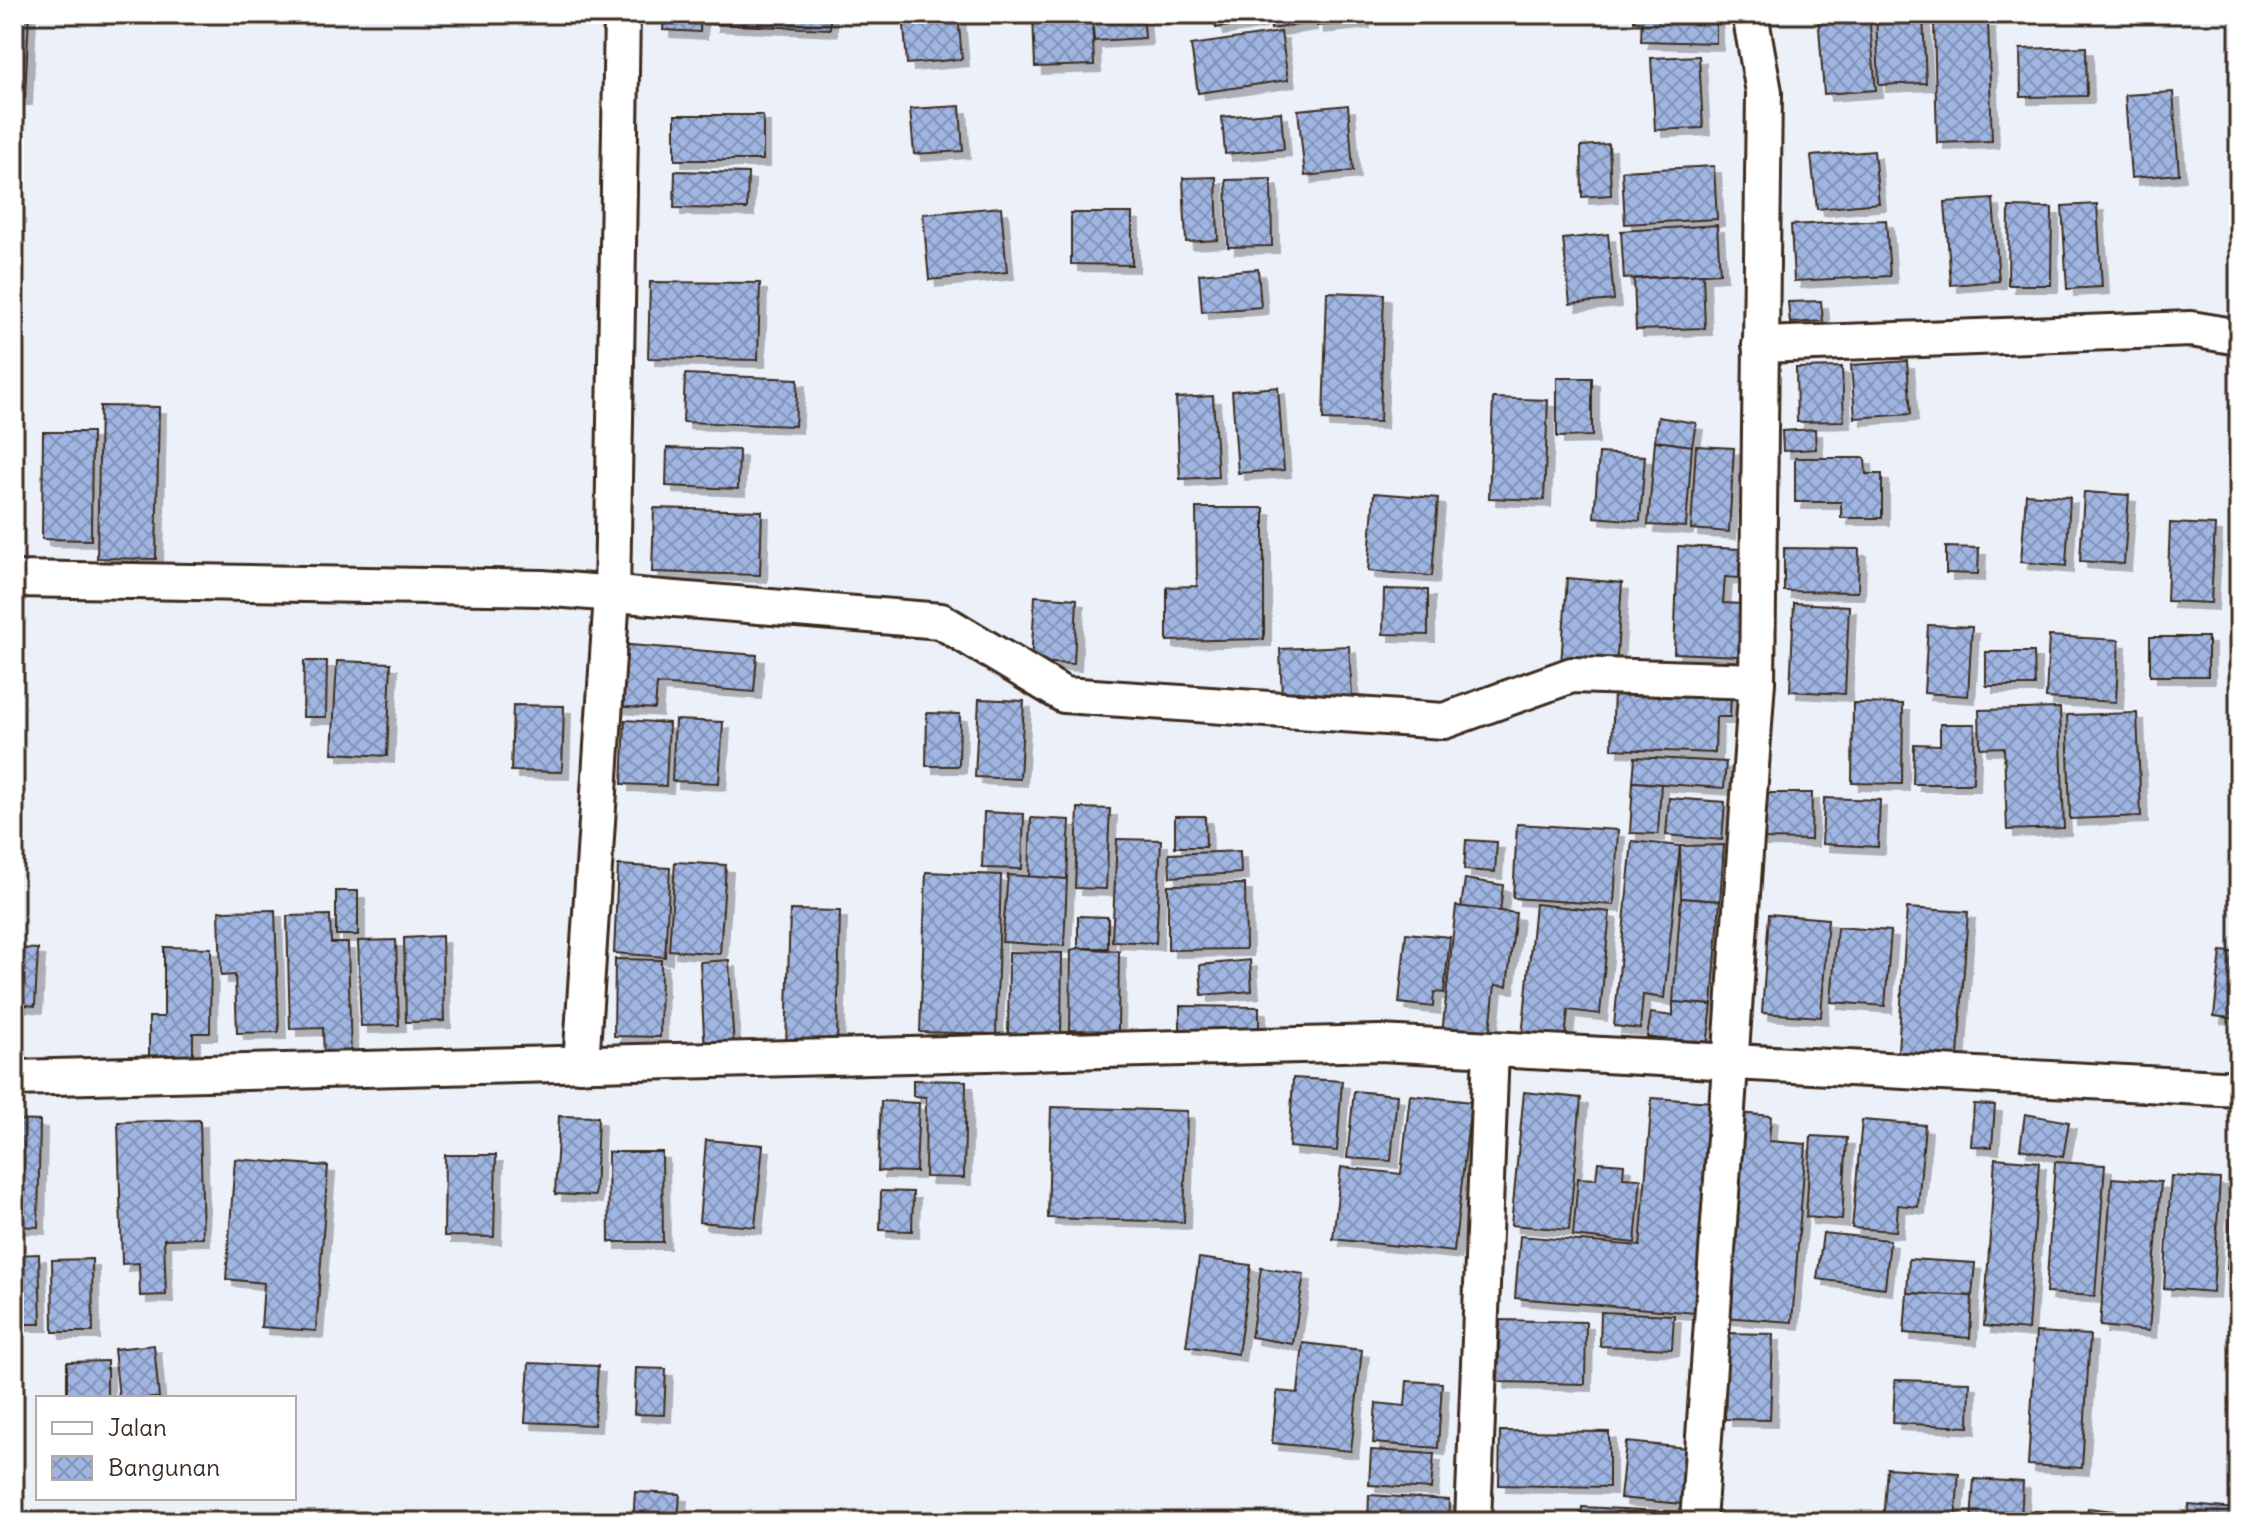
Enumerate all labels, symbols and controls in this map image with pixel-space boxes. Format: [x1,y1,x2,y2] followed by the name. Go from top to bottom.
[36,1396,296,1500] legend
[108,1412,167,1442] text: Jalan
[108,1452,220,1482] text: Bangunan

